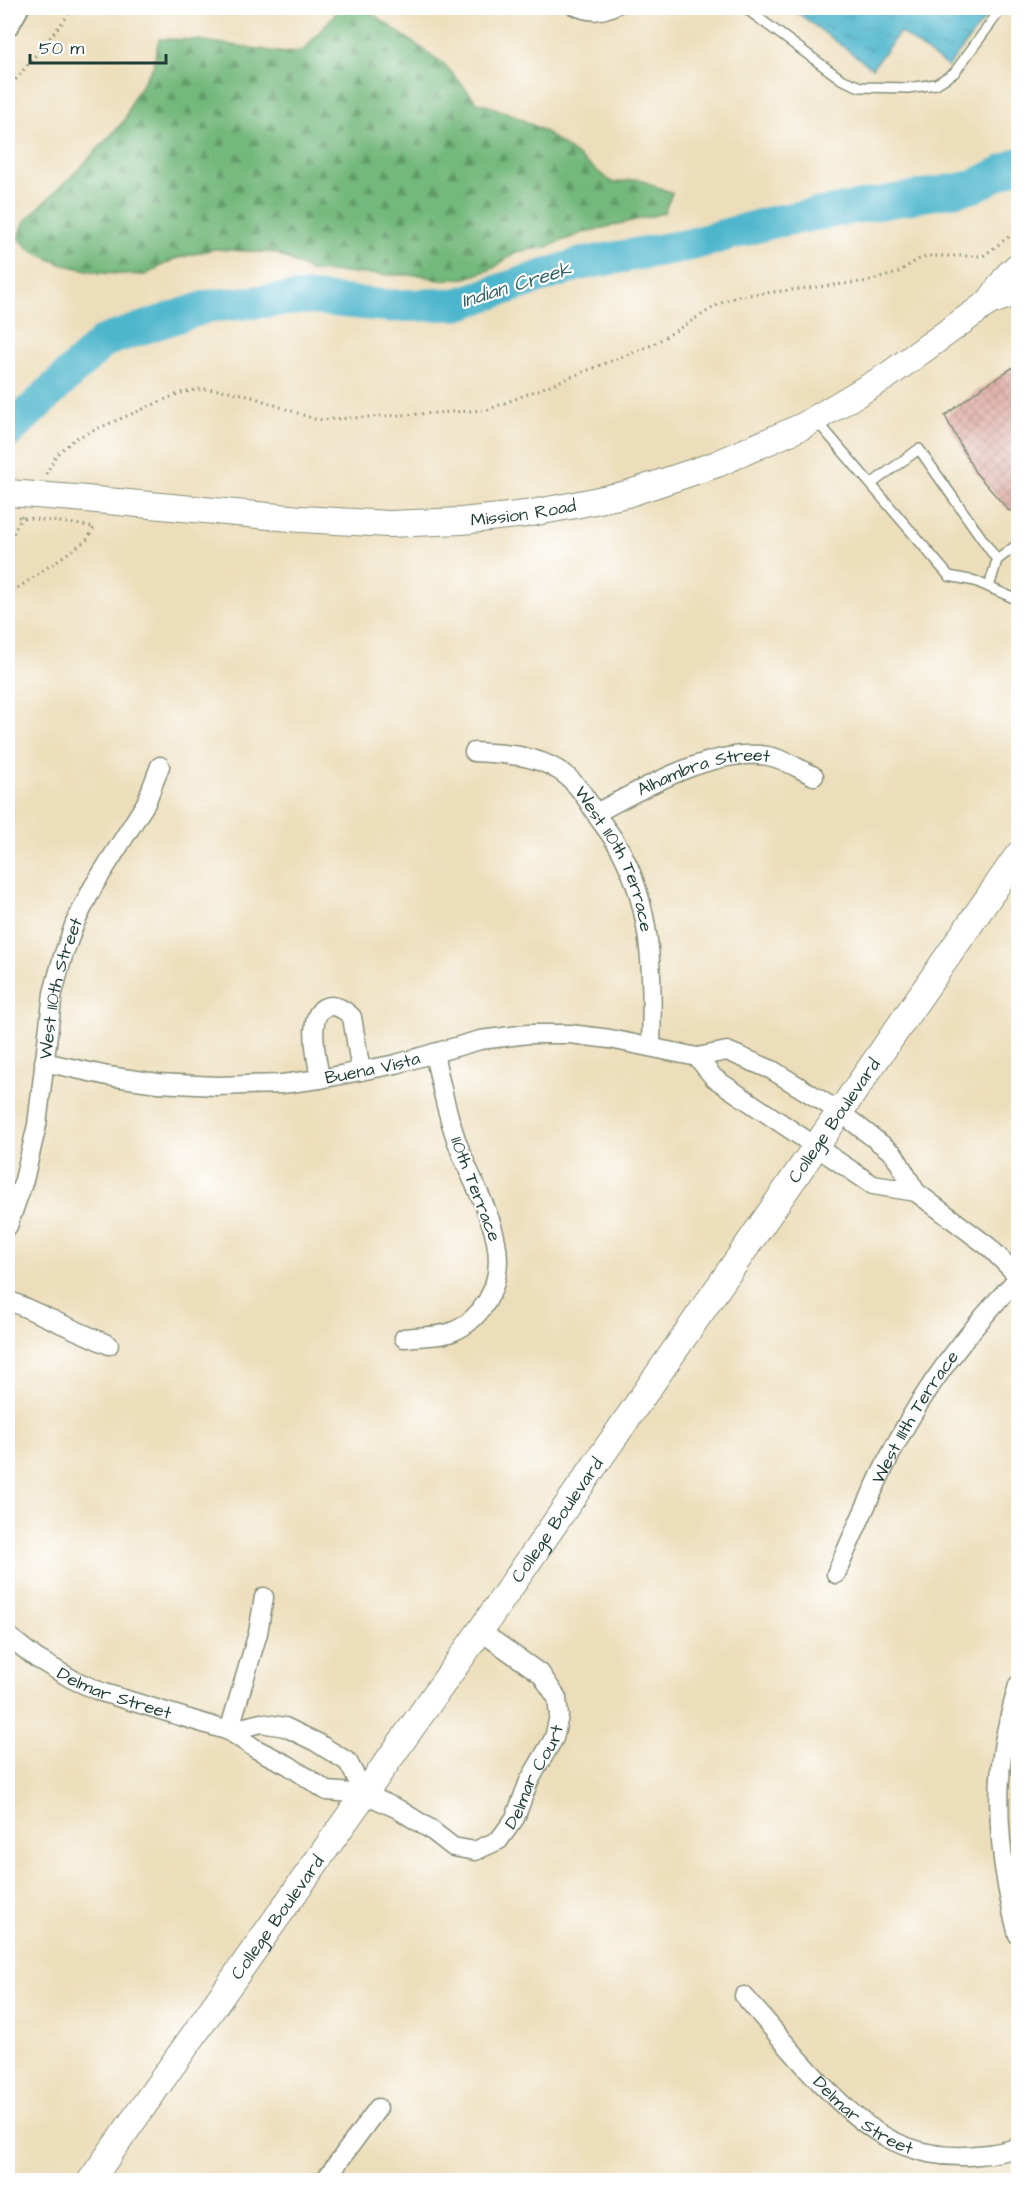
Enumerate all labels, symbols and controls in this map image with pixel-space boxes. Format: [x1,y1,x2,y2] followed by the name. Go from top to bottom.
[30,27,166,65] scale bar
[39,36,84,61] text: 50 m
[458,255,575,315] water label: Indian Creek
[469,493,578,533] street label: Mission Road
[633,743,772,802] street label: Alhambra Street
[568,781,659,934] street label: West 110th Terrace
[33,913,89,1061] street label: West 110th Street
[323,1046,423,1091] street label: Buena Vista
[782,1053,886,1188] street label: College Boulevard
[444,1133,507,1245] street label: 110th Terrace
[866,1345,965,1488] street label: West 111th Terrace
[505,1453,610,1588] street label: College Boulevard
[52,1661,175,1726] street label: Delmar Street
[499,1722,570,1835] street label: Delmar Court
[225,1850,330,1985] street label: College Boulevard
[807,2070,917,2161] street label: Delmar Street

